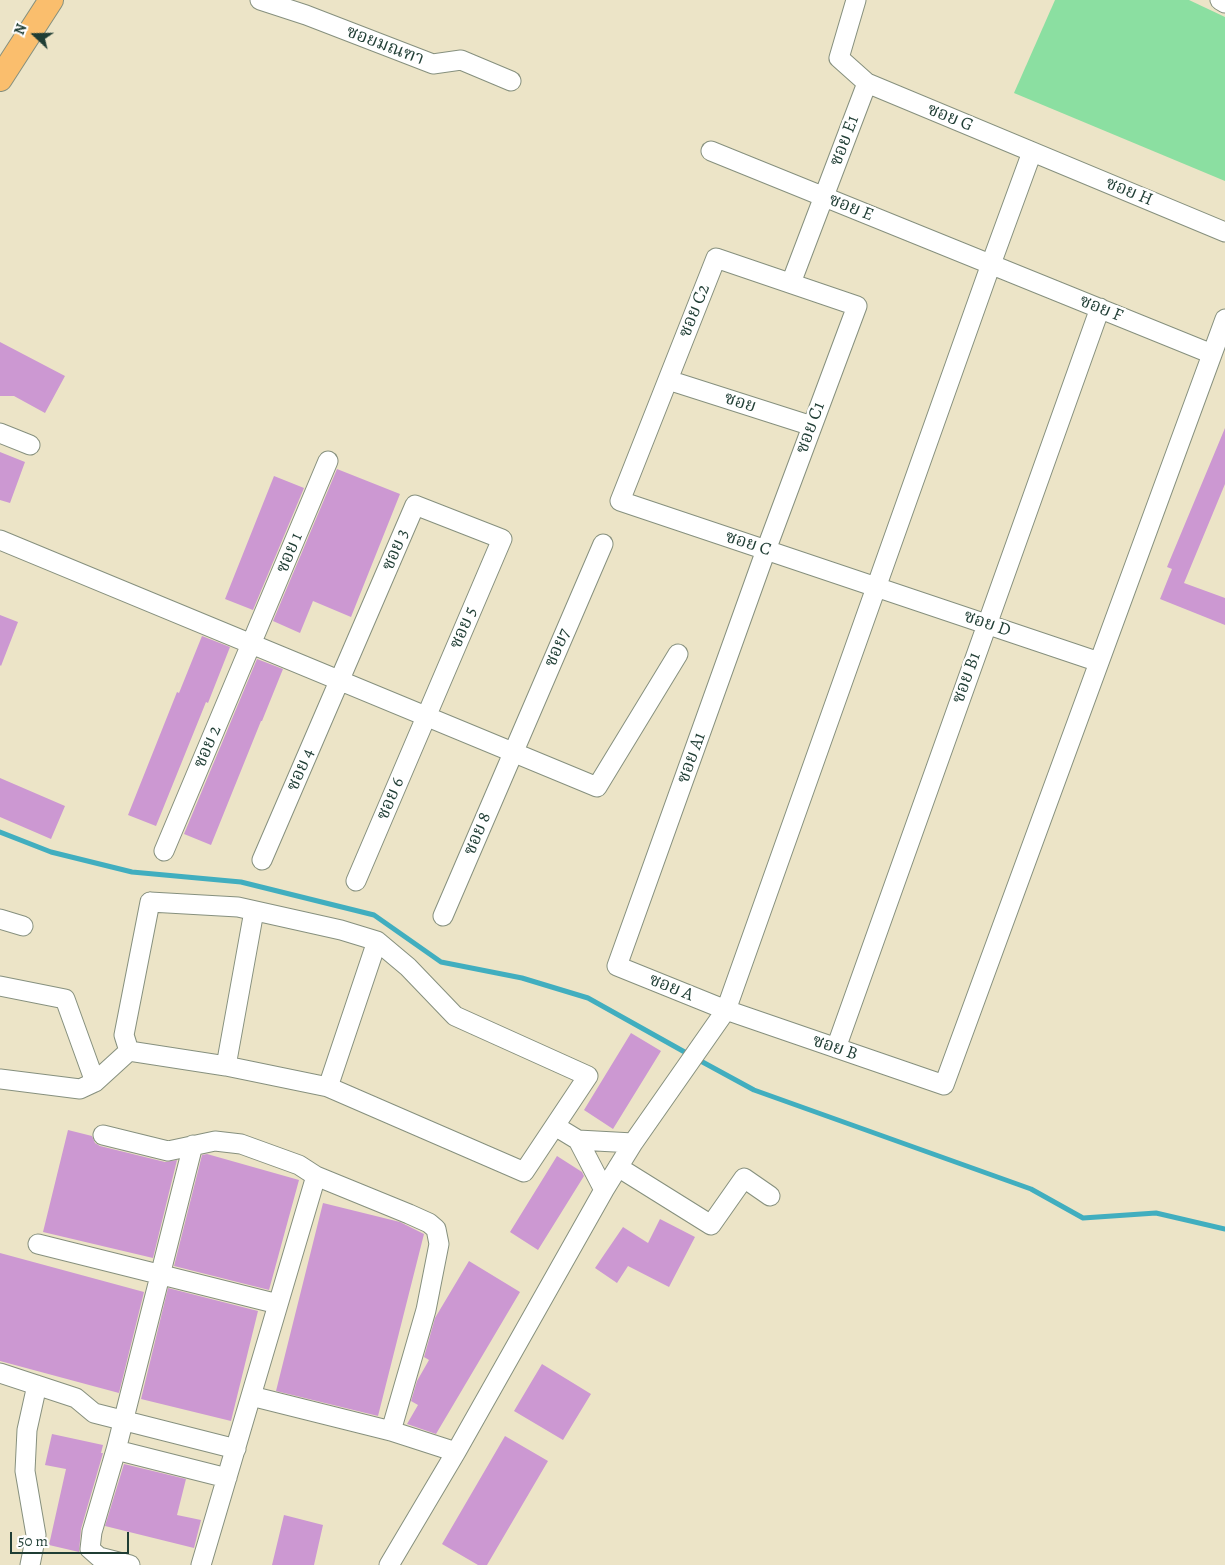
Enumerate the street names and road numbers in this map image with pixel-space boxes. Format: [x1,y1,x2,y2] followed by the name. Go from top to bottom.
[343,21,427,71] street label: ซอยมณฑา
[924,99,976,137] street label: ซอย G
[826,113,864,169] street label: ซอย E1
[1102,173,1156,211] street label: ซอย H
[825,189,877,227] street label: ซอย E
[675,281,715,341] street label: ซอย C2
[1076,291,1126,327] street label: ซอย F
[721,388,759,418] street label: ซอย
[792,399,830,457] street label: ซอย C1
[378,526,414,574] street label: ซอย 3
[722,526,774,562] street label: ซอย C
[272,530,308,576] street label: ซอย 1
[446,604,482,652] street label: ซอย 5
[961,606,1013,642] street label: ซอย D
[540,626,576,670] street label: ซอย7
[948,650,986,706] street label: ซอย B1
[189,722,227,772] street label: ซอย 2
[673,730,711,786] street label: ซอย A1
[282,746,320,794] street label: ซอย 4
[372,775,410,823] street label: ซอย 6
[459,809,497,859] street label: ซอย 8
[646,969,696,1007] street label: ซอย A
[810,1030,860,1066] street label: ซอย B

